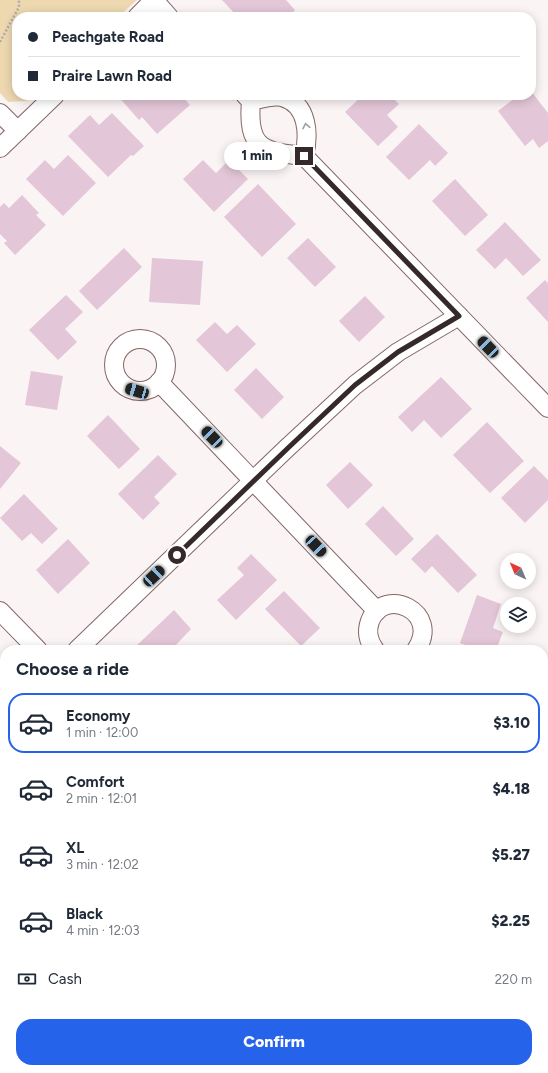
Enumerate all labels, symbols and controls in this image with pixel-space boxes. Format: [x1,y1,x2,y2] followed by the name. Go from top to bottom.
[52,28,164,46] text: Peachgate Road
[52,67,172,85] text: Praire Lawn Road
[302,123,311,129] one-way arrow
[224,142,290,170] callout: 1 min
[295,147,313,165] route end
[241,148,273,163] text: 1 min
[475,334,501,360] car
[124,382,150,400] car
[199,424,225,450] car
[303,533,329,559] car
[168,546,186,564] route start
[500,553,536,589] north arrow
[500,553,536,633] map controls
[141,563,167,589] car
[500,597,536,633] button: layers
[16,658,129,680] text: Choose a ride
[18,705,54,741] icon: car
[66,707,131,725] text: Economy
[493,714,530,732] text: $3.10
[66,725,138,740] text: 1 min · 12:00
[18,771,54,807] icon: car
[66,773,125,791] text: Comfort
[493,780,530,798] text: $4.18
[66,791,137,806] text: 2 min · 12:01
[18,837,54,873] icon: car
[66,839,84,857] text: XL
[492,846,530,864] text: $5.27
[66,857,139,872] text: 3 min · 12:02
[18,903,54,939] icon: car
[66,905,103,923] text: Black
[491,912,530,930] text: $2.25
[66,923,140,938] text: 4 min · 12:03
[16,968,38,990] icon: cash
[48,970,82,988] text: Cash
[495,972,532,987] text: 220 m
[16,1019,532,1065] button: Confirm

